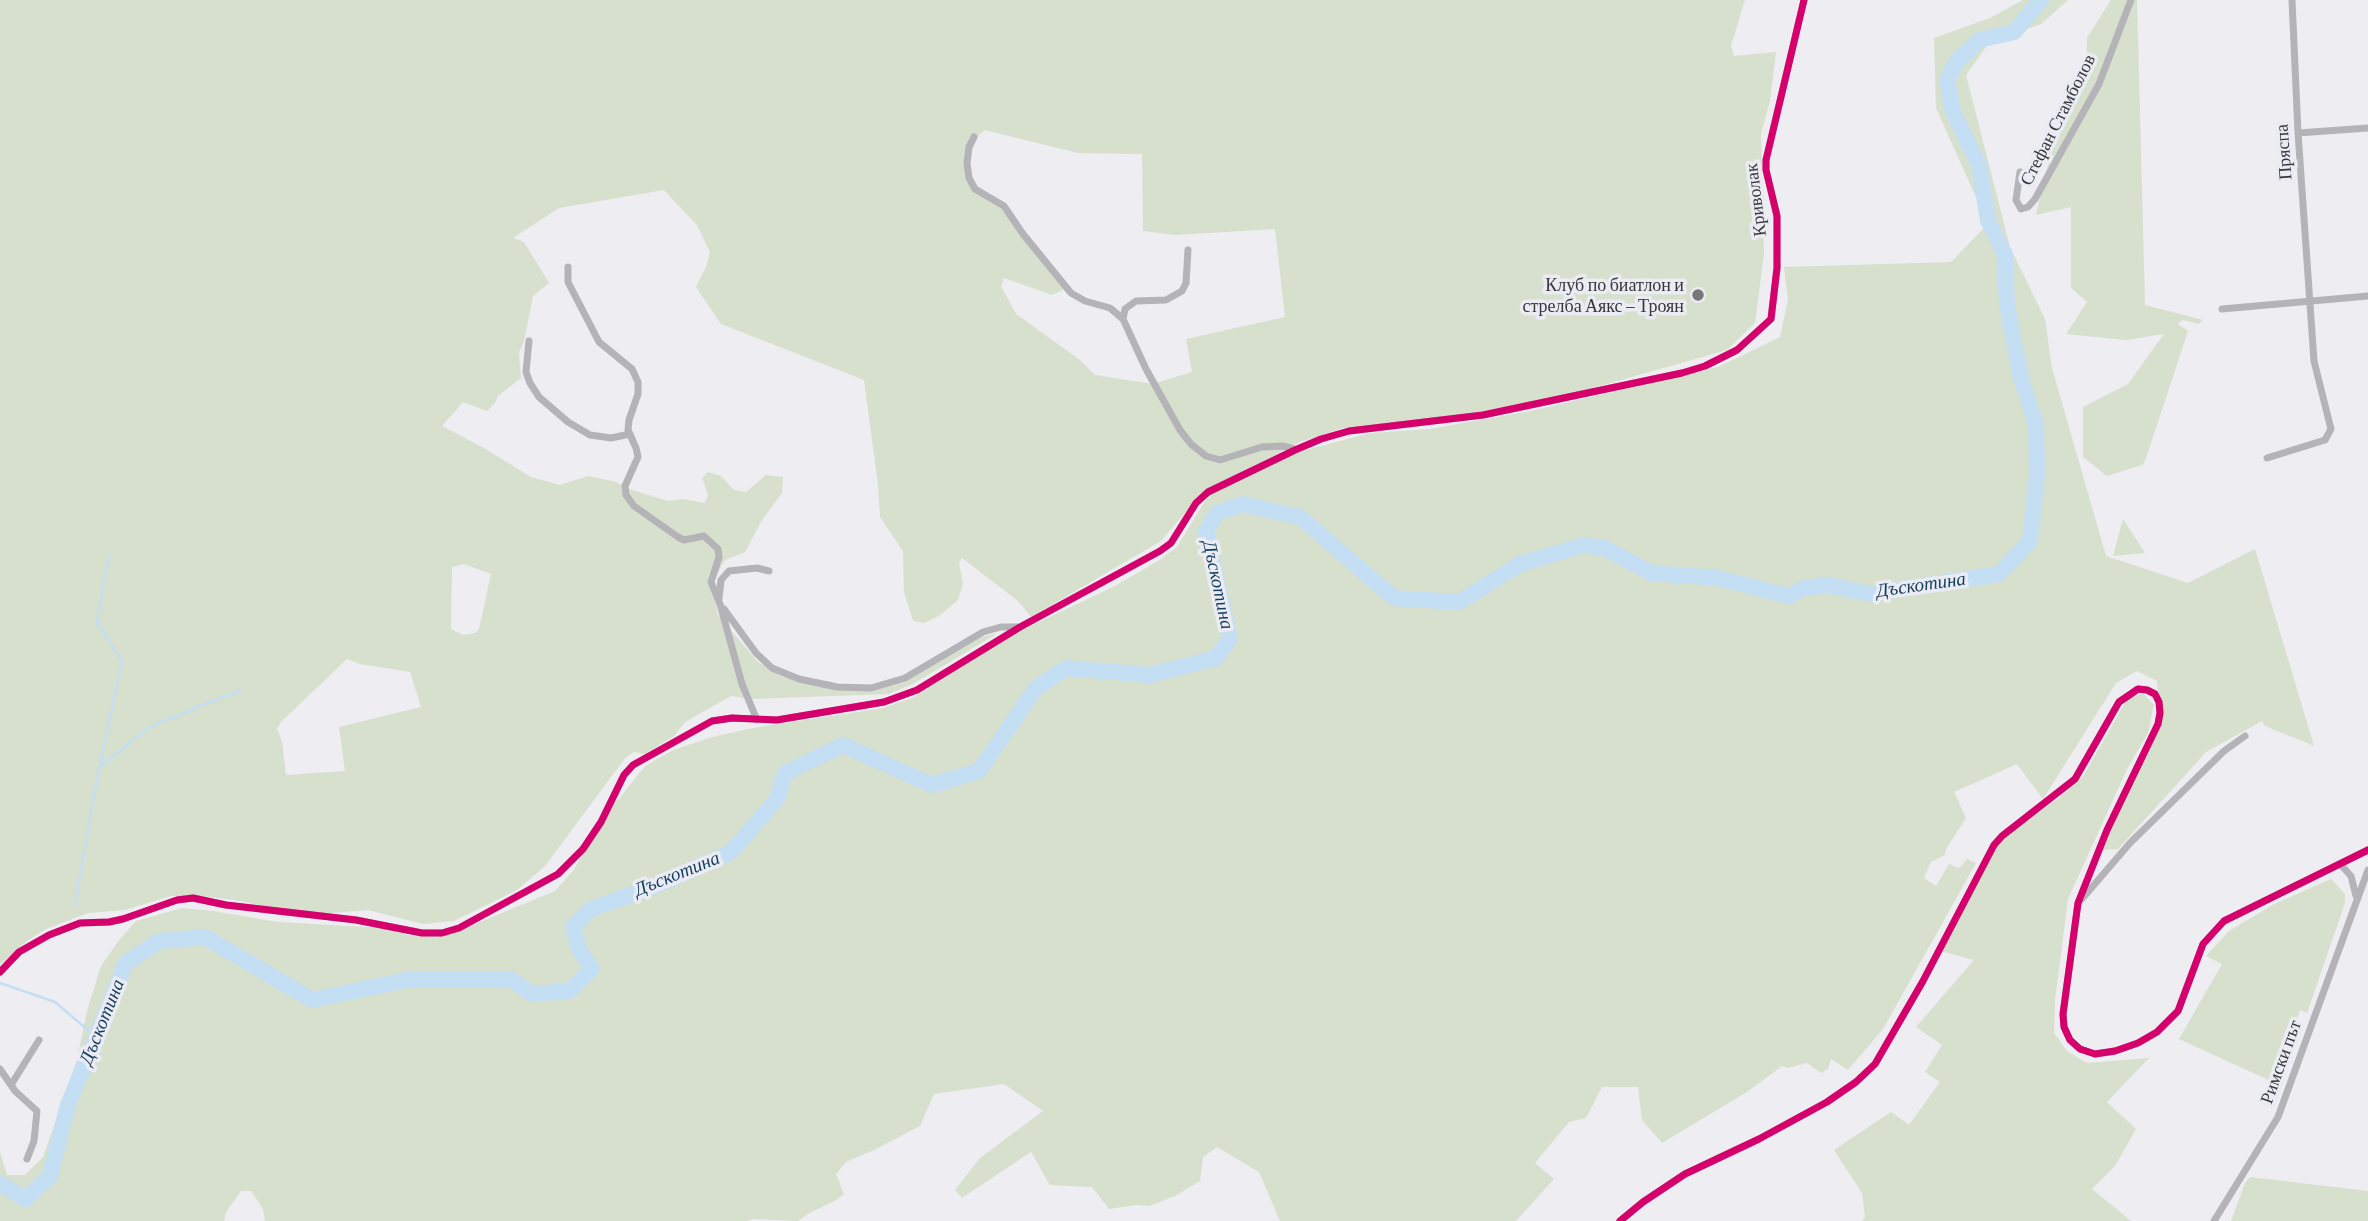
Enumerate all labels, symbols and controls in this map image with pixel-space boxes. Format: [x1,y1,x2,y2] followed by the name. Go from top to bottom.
[2016,51,2100,189] street label: Стефан Стамболов
[2271,123,2297,181] street label: Пряспа
[1741,162,1771,238] street label: Криволак
[1522,274,1684,316] place label: Клуб по биатлон и стрелба Аякс – Троян
[1690,287,1706,303] marker: Клуб по биатлон и стрелба Аякс – Троян
[1197,539,1239,631] water label: Дъскотина
[1875,567,1967,603] water label: Дъскотина
[631,847,723,901] water label: Дъскотина
[75,976,129,1068] water label: Дъскотина
[2256,1017,2306,1107] street label: Римски път

